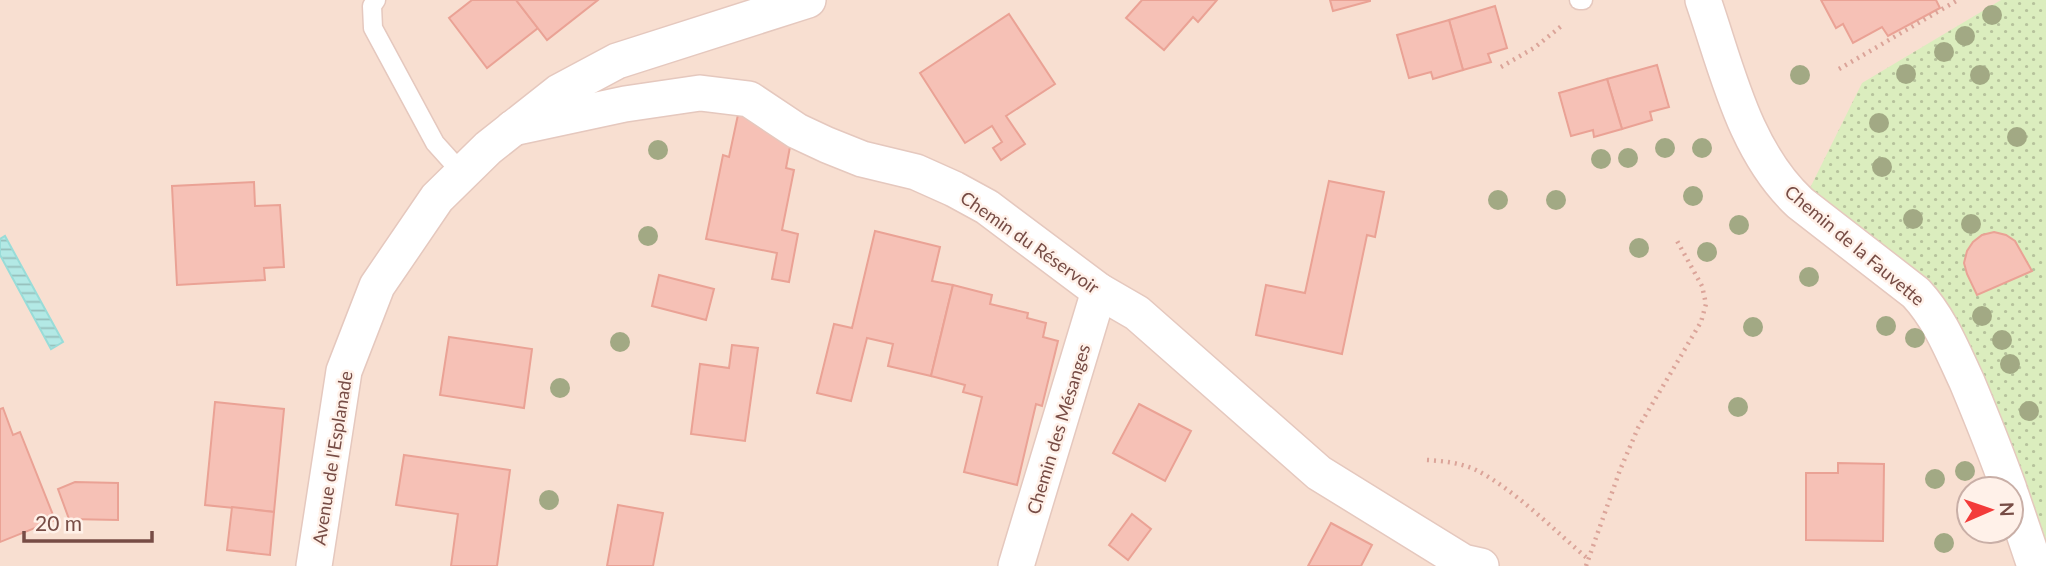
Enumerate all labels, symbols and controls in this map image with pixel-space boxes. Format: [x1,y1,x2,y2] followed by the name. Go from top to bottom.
[1781,180,1929,310] street label: Chemin de la Fauvette
[956,186,1104,298] street label: Chemin du Réservoir
[1022,341,1094,517] street label: Chemin des Mésanges
[307,369,357,547] street label: Avenue de l'Esplanade
[1955,475,2025,545] north arrow
[24,500,152,544] scale bar
[1996,502,2019,517] text: N
[35,510,82,535] text: 20 m

